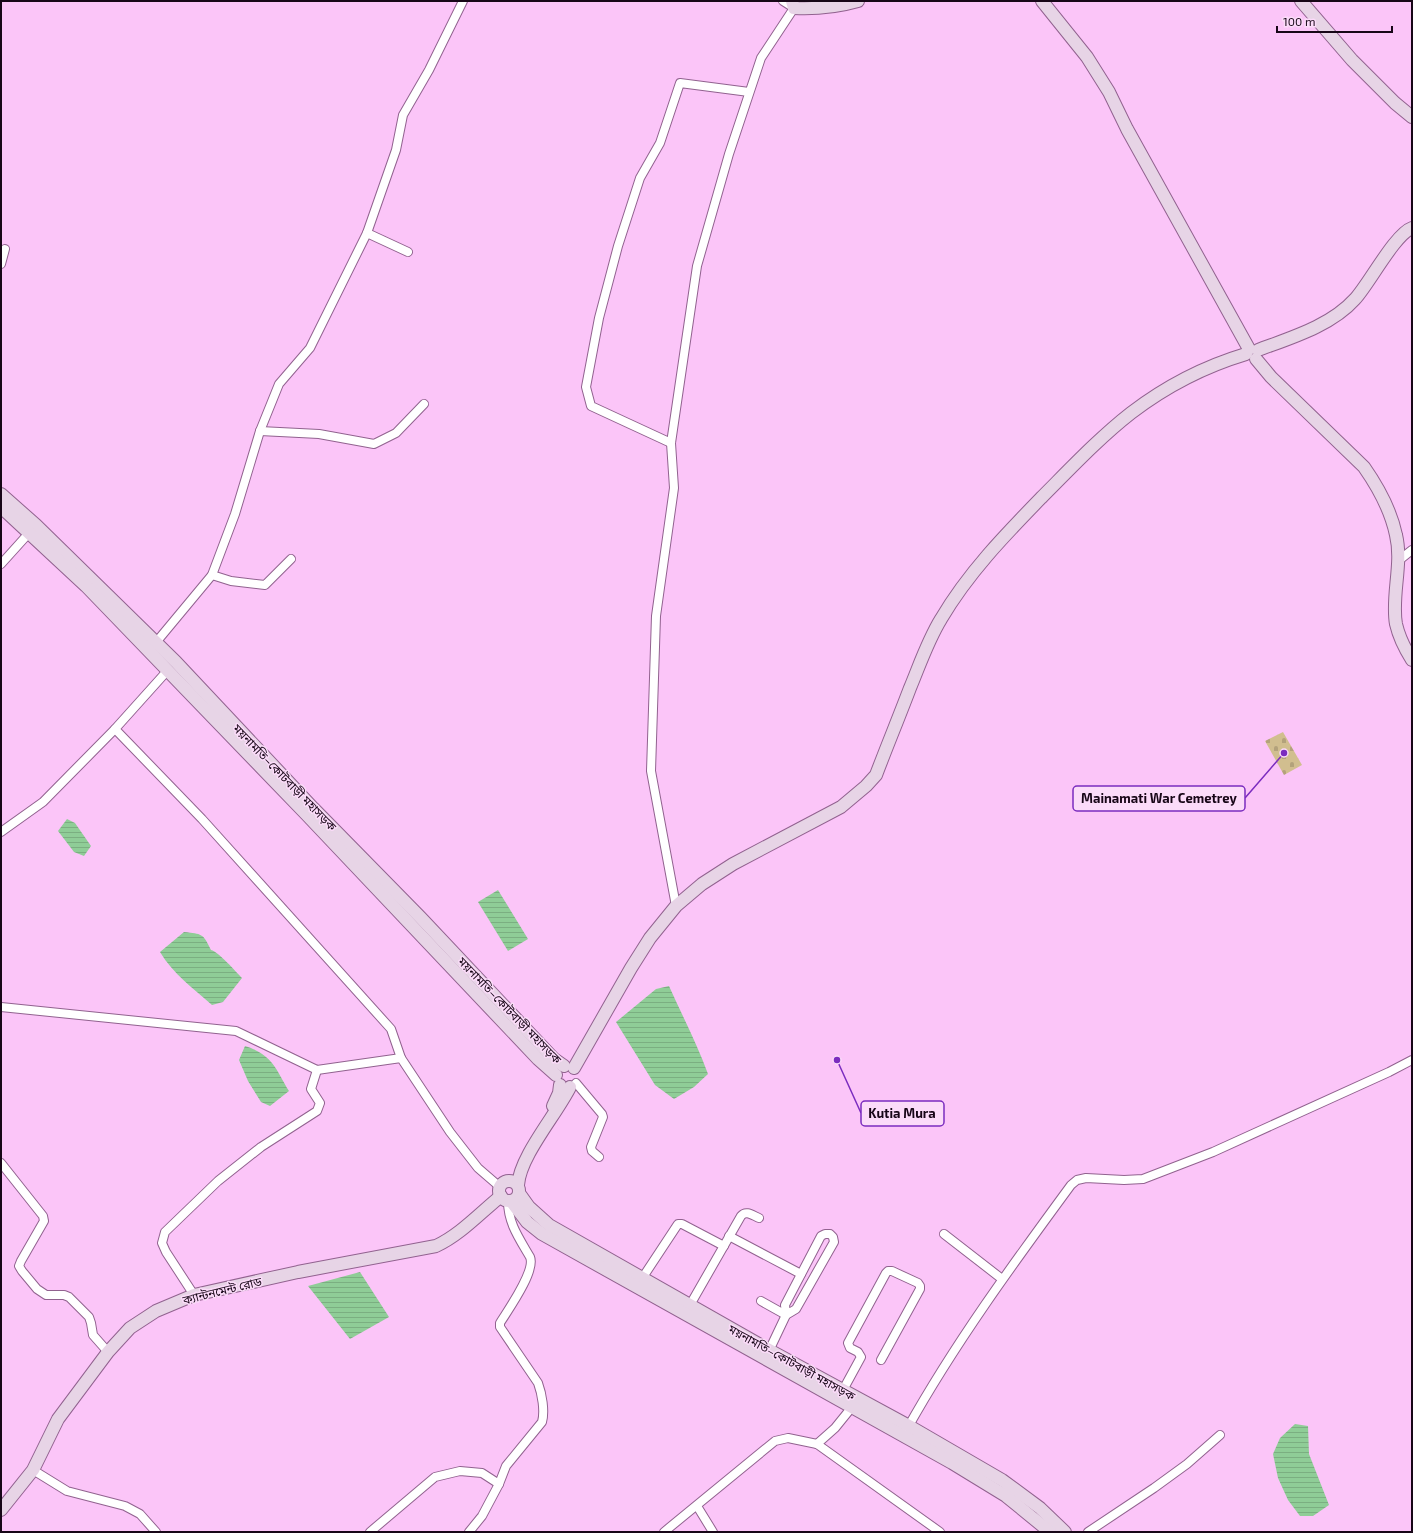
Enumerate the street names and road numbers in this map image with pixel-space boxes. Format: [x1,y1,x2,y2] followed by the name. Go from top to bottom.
[229,720,340,834] street label: ময়নামতি–কোটবাড়ী মহাসড়ক
[454,953,565,1067] street label: ময়নামতি–কোটবাড়ী মহাসড়ক
[180,1273,263,1307] street label: ক্যান্টনমেন্ট রোড
[725,1321,858,1404] street label: ময়নামতি–কোটবাড়ী মহাসড়ক

